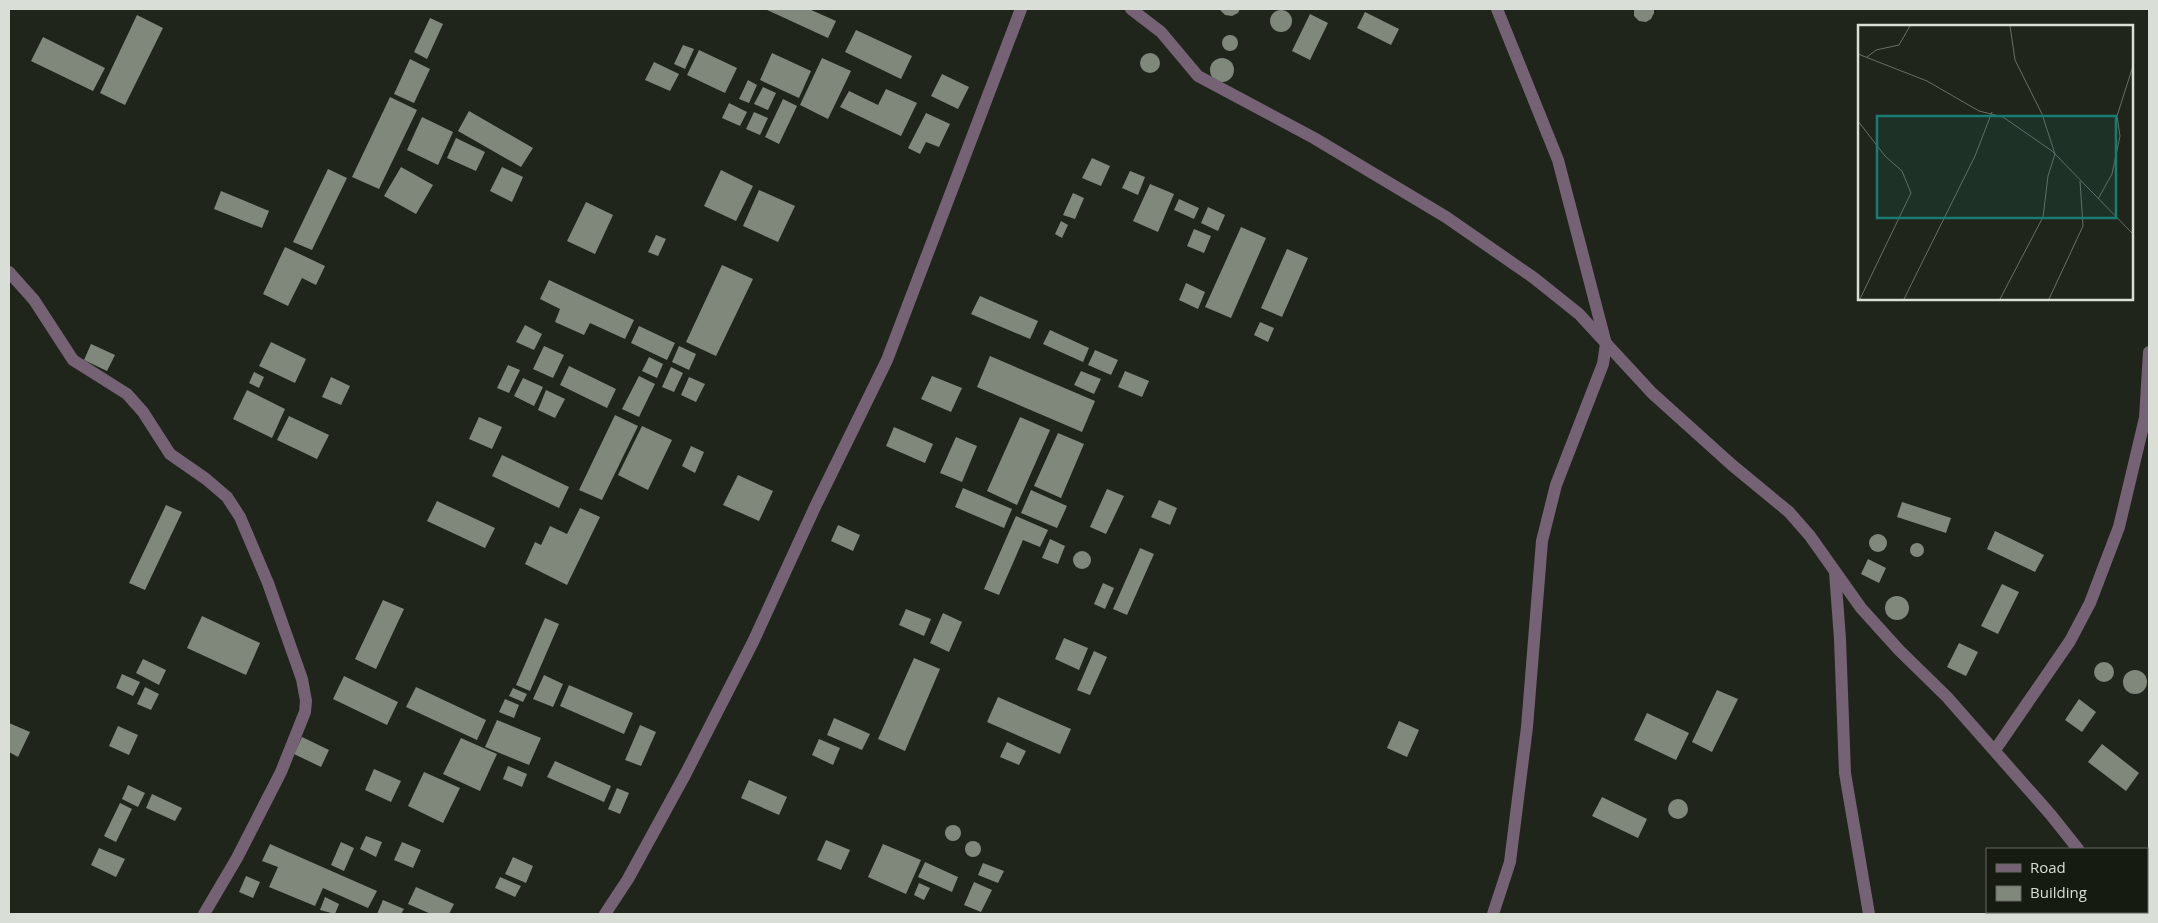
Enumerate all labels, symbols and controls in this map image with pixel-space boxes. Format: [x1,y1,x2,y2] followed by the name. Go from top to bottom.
[1858,25,2133,300] inset map
[1986,848,2148,913] legend
[2030,857,2066,877] text: Road
[2030,882,2087,902] text: Building

